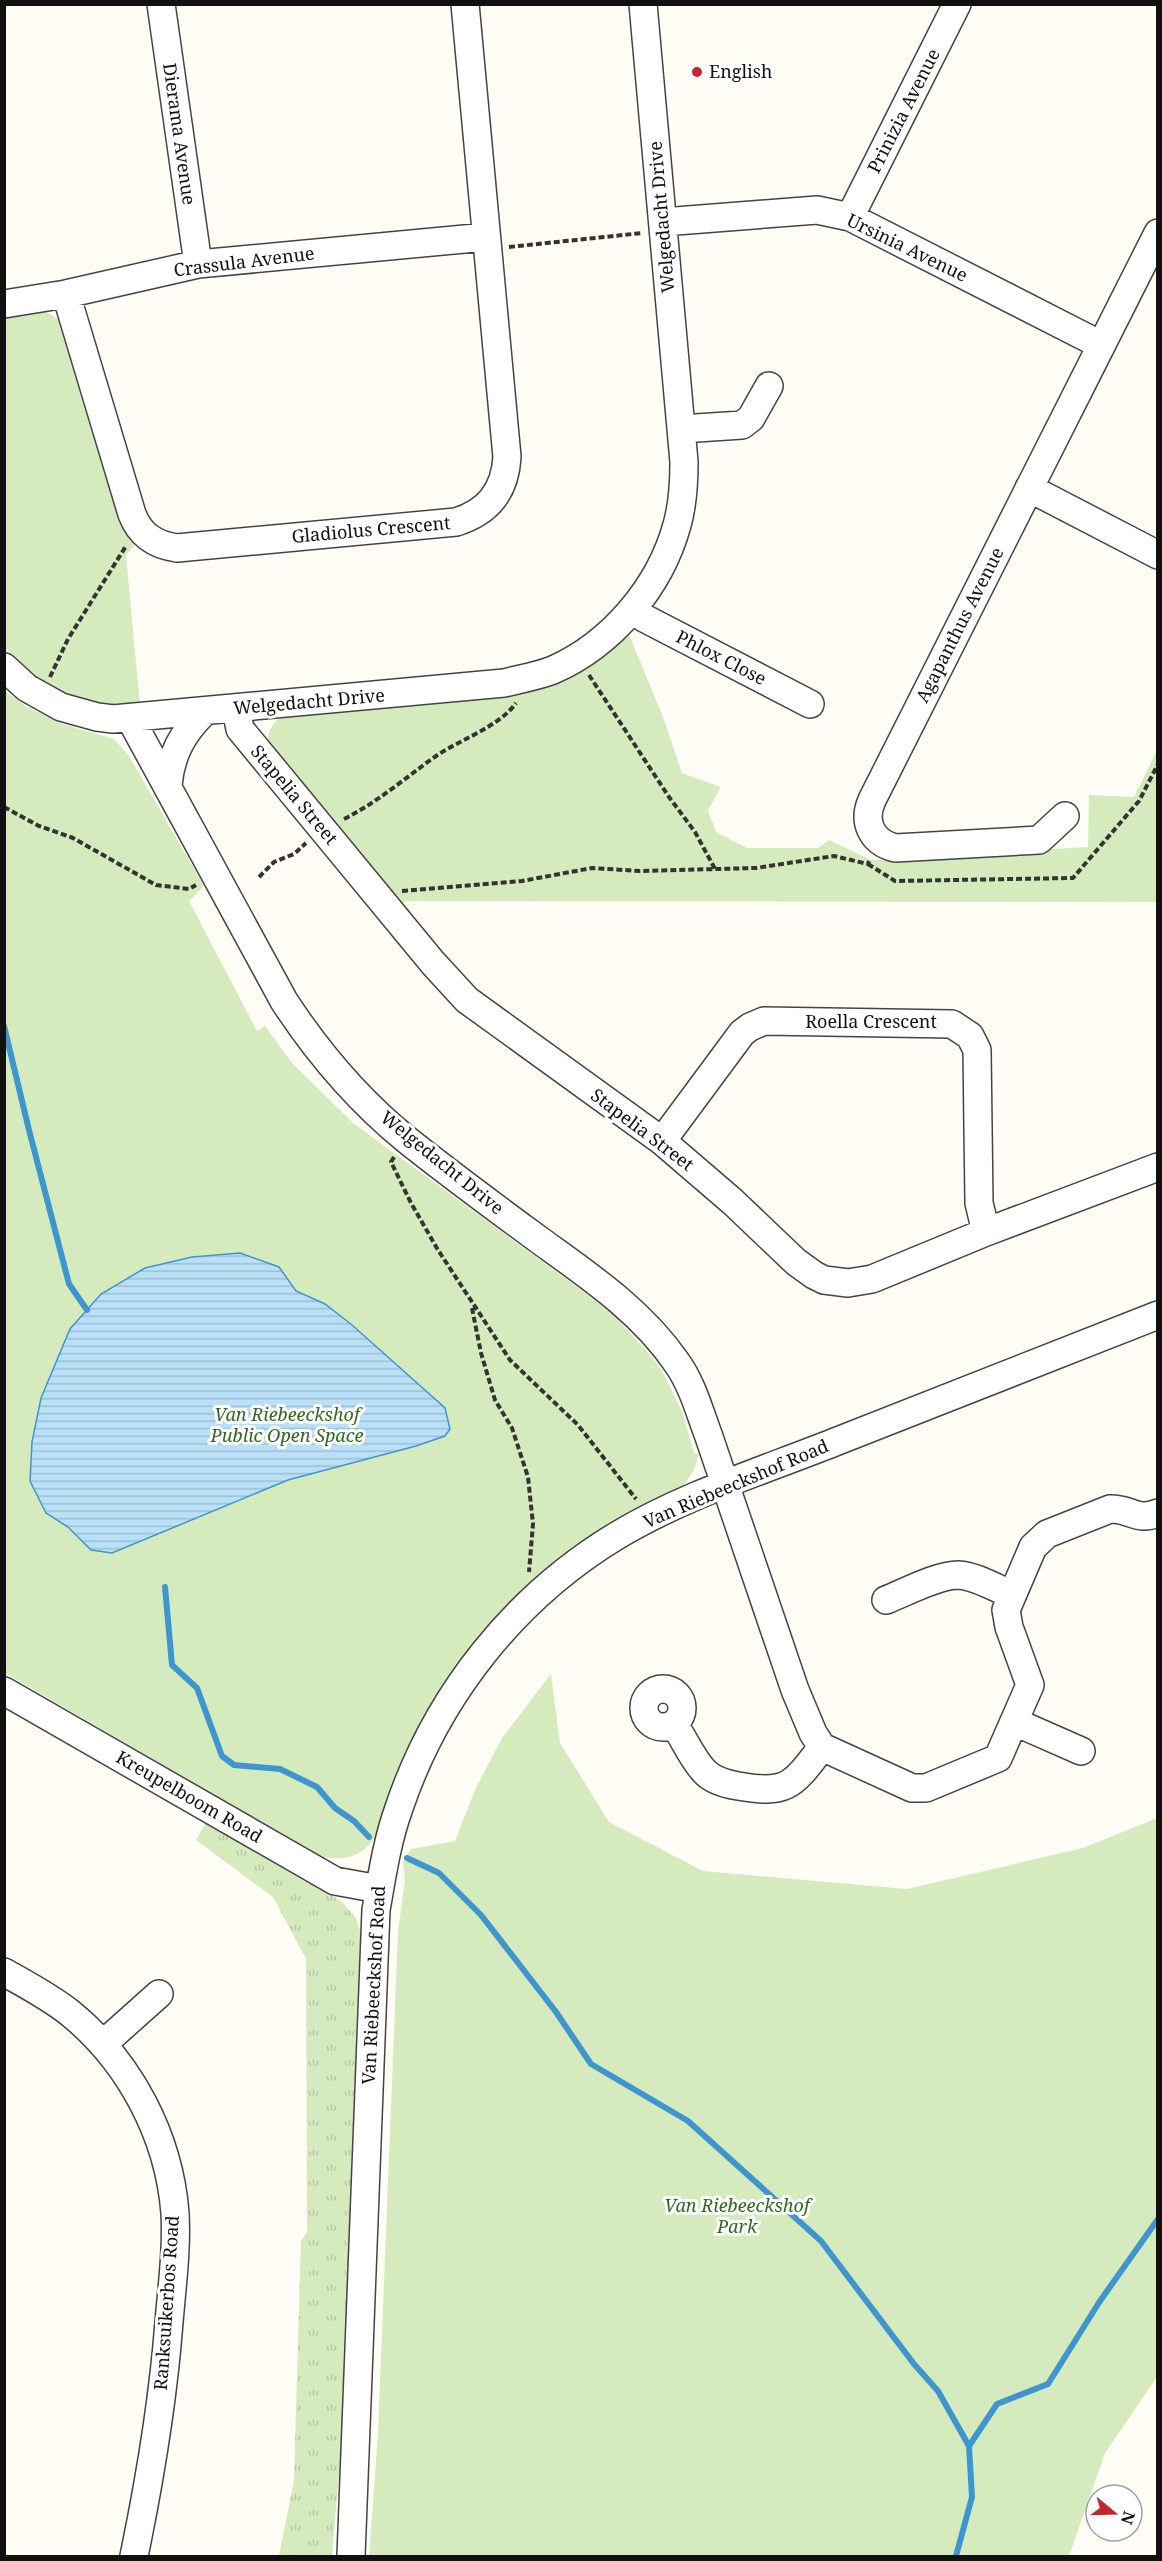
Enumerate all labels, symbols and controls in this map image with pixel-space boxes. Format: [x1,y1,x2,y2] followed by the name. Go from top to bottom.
[861,44,945,177] street label: Prinizia Avenue
[709,59,772,83] place label: English
[158,61,202,206] street label: Dierama Avenue
[690,65,704,79] marker: English
[642,140,680,294] street label: Welgedacht Drive
[843,207,972,287] street label: Ursinia Avenue
[172,240,316,282] street label: Crassula Avenue
[291,510,451,548] street label: Gladiolus Crescent
[910,543,1009,706] street label: Agapanthus Avenue
[672,624,771,690] street label: Phlox Close
[232,682,386,720] street label: Welgedacht Drive
[246,739,344,849] street label: Stapelia Street
[805,1009,937,1033] street label: Roella Crescent
[586,1083,699,1176] street label: Stapelia Street
[376,1105,509,1219] street label: Welgedacht Drive
[210,1402,364,1447] park label: Van Riebeeckshof Public Open Space
[639,1433,832,1533] street label: Van Riebeeckshof Road
[112,1744,267,1848] street label: Kreupelboom Road
[356,1885,390,2085] street label: Van Riebeeckshof Road
[664,2193,813,2238] park label: Van Riebeeckshof Park
[148,2215,184,2391] street label: Ranksuikerbos Road
[1084,2483,1144,2543] north arrow
[1116,2508,1141,2528] text: N

